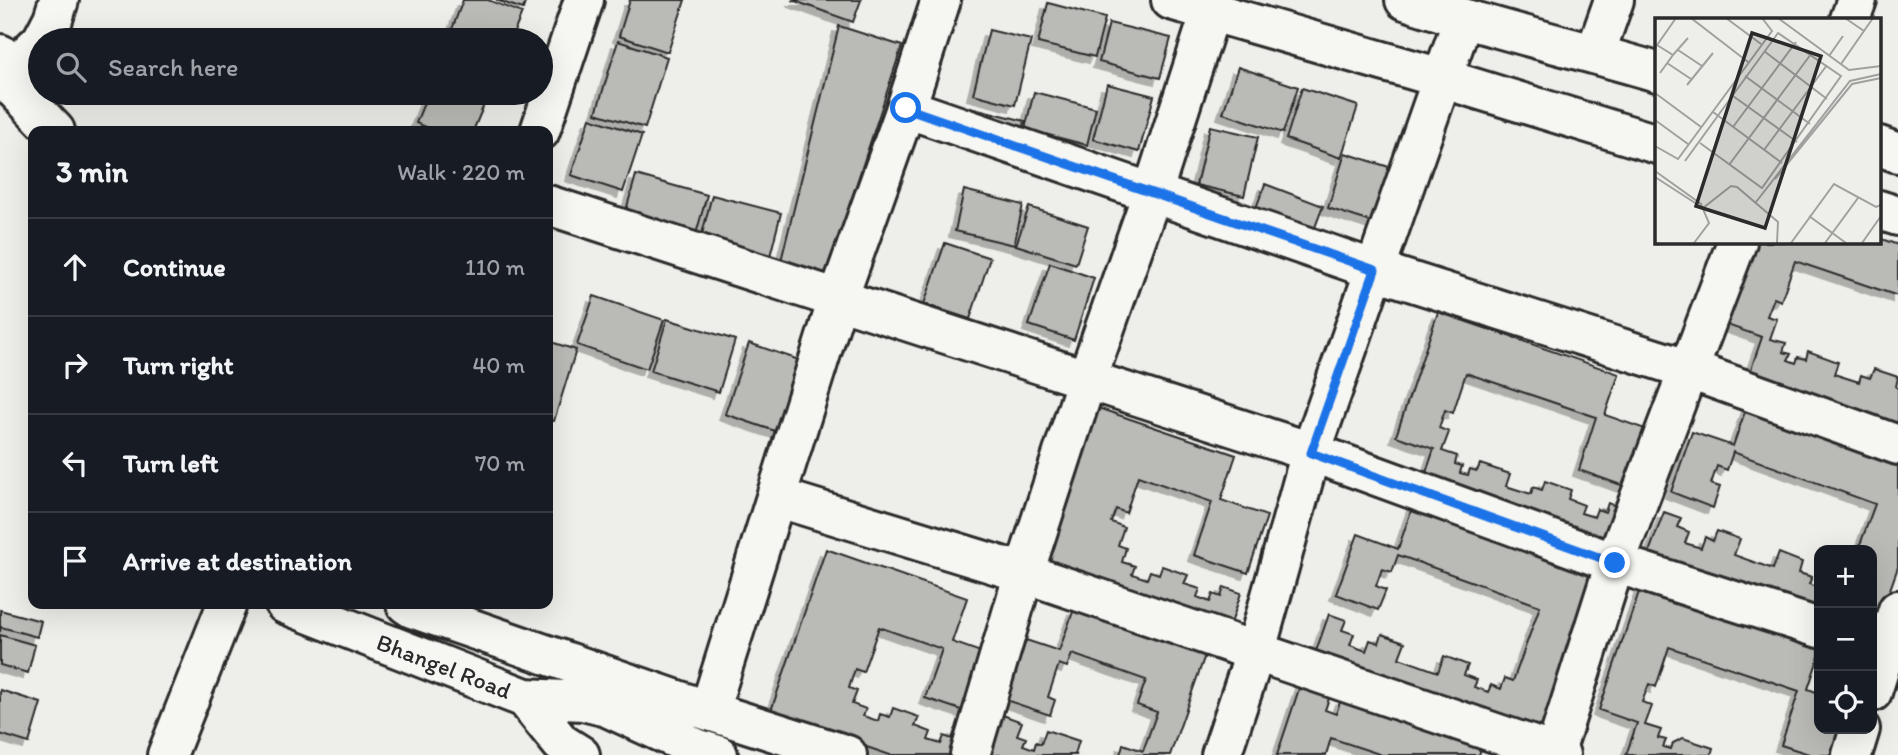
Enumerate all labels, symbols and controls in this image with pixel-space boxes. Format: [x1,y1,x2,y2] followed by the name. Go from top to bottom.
[1655,18,1881,243] inset map
[28,28,553,105] search box
[52,48,90,86] icon: search
[108,51,238,83] text: Search here
[890,92,921,123] route start
[56,153,128,190] text: 3 min
[397,158,525,186] text: Walk · 220 m
[56,248,94,286] icon: ahead
[123,251,226,283] text: Continue
[465,253,525,281] text: 110 m
[56,346,94,384] icon: right
[123,349,234,381] text: Turn right
[472,351,525,379] text: 40 m
[56,444,94,482] icon: left
[123,447,219,479] text: Turn left
[475,449,525,477] text: 70 m
[56,542,94,580] icon: arrive
[123,545,352,577] text: Arrive at destination
[1814,545,1877,734] map controls
[1814,545,1877,608] button: +
[1599,547,1630,578] route end
[1814,608,1877,671] button: −
[373,627,515,705] street label: Bhangel Road
[1814,671,1877,734] button: locate

